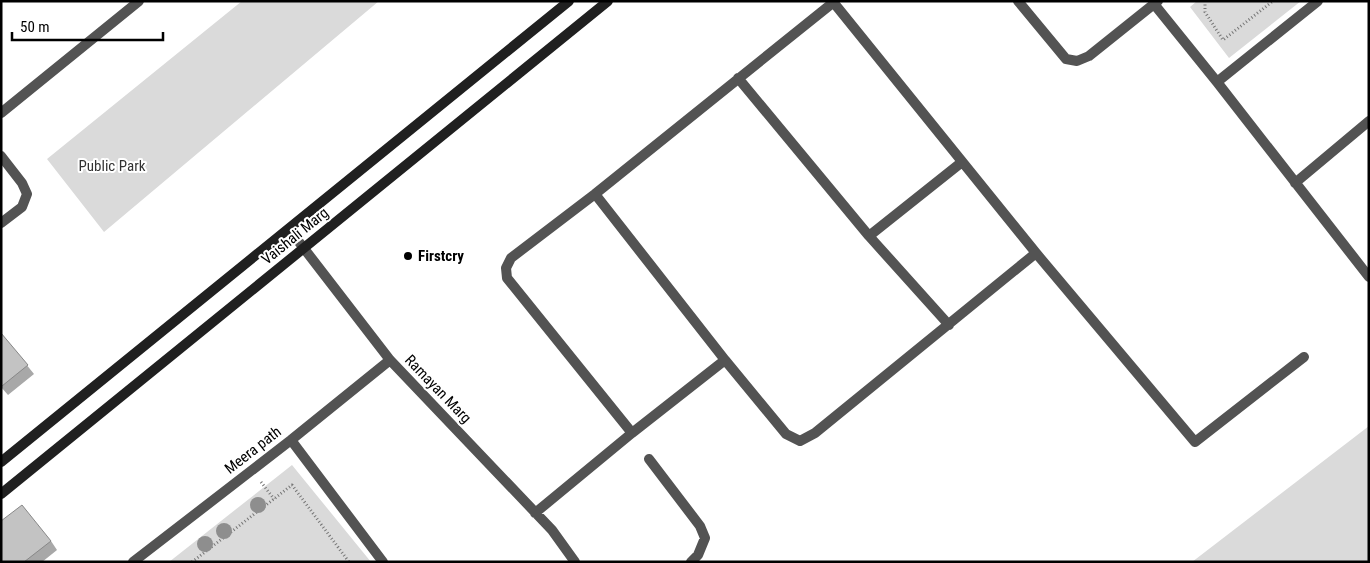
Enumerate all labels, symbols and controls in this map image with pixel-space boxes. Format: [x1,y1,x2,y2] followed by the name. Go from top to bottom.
[12,10,164,42] scale bar
[20,18,50,36] text: 50 m
[79,157,146,175] park label: Public Park
[258,204,332,268] street label: Vaishali Marg
[418,247,464,265] place label: Firstcry
[402,250,414,262] marker: Firstcry
[401,351,475,427] street label: Ramayan Marg
[221,422,285,478] street label: Meera path

